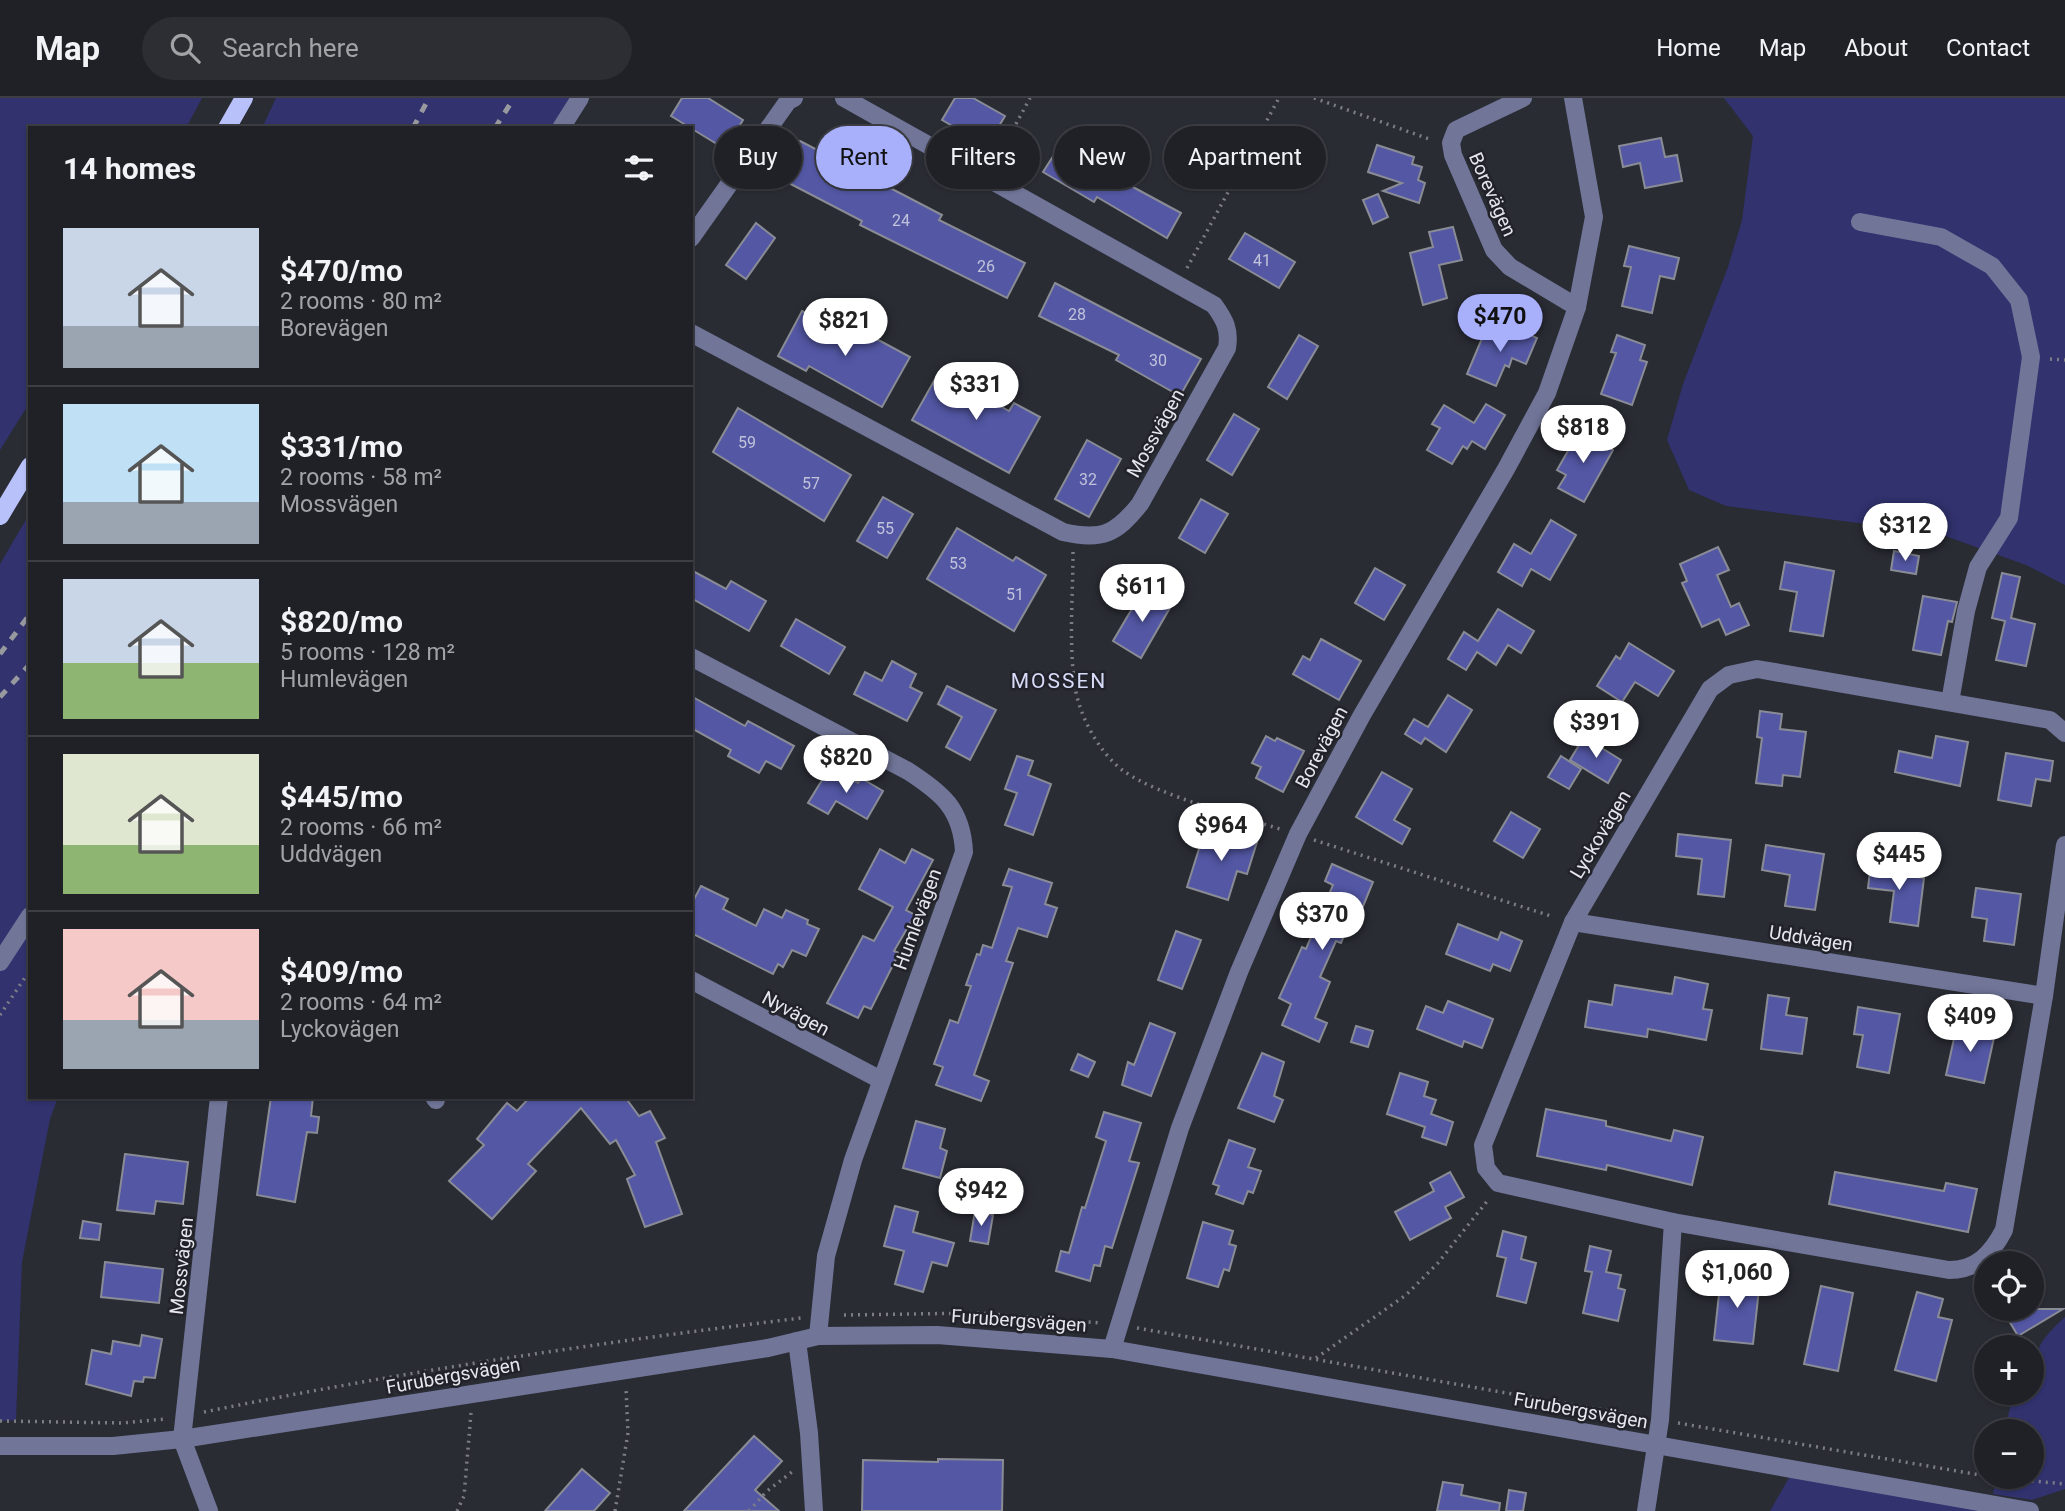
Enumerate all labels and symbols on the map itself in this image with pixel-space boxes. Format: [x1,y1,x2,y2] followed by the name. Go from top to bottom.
[1464,149,1521,240] street label: Borevägen
[892,211,910,230] house number: 24
[1253,251,1271,270] house number: 41
[977,257,995,276] house number: 26
[1459,294,1541,354] pin: $470
[804,299,886,358] pin: $821
[1068,305,1086,324] house number: 28
[1149,351,1167,370] house number: 30
[935,362,1017,422] pin: $331
[1122,385,1189,482] street label: Mossvägen
[1542,406,1624,465] pin: $818
[738,433,756,452] house number: 59
[1079,470,1097,489] house number: 32
[802,474,820,493] house number: 57
[1864,504,1946,563] pin: $312
[876,519,894,538] house number: 55
[949,554,967,573] house number: 53
[1101,564,1183,624] pin: $611
[1006,585,1024,604] house number: 51
[1011,669,1107,693] district label: MOSSEN
[1555,700,1637,760] pin: $391
[1290,702,1353,792] street label: Borevägen
[805,736,887,795] pin: $820
[1565,786,1636,883] street label: Lyckovägen
[1180,804,1262,863] pin: $964
[1858,832,1940,892] pin: $445
[889,865,946,973] street label: Humlevägen
[1281,892,1363,952] pin: $370
[1767,921,1854,956] street label: Uddvägen
[758,986,833,1041] street label: Nyvägen
[1929,995,2011,1054] pin: $409
[940,1168,1022,1228] pin: $942
[165,1216,198,1316] street label: Mossvägen
[1680,1250,1794,1310] pin: $1,060
[950,1304,1088,1337] street label: Furubergsvägen
[384,1352,522,1399] street label: Furubergsvägen
[1512,1387,1650,1434] street label: Furubergsvägen

